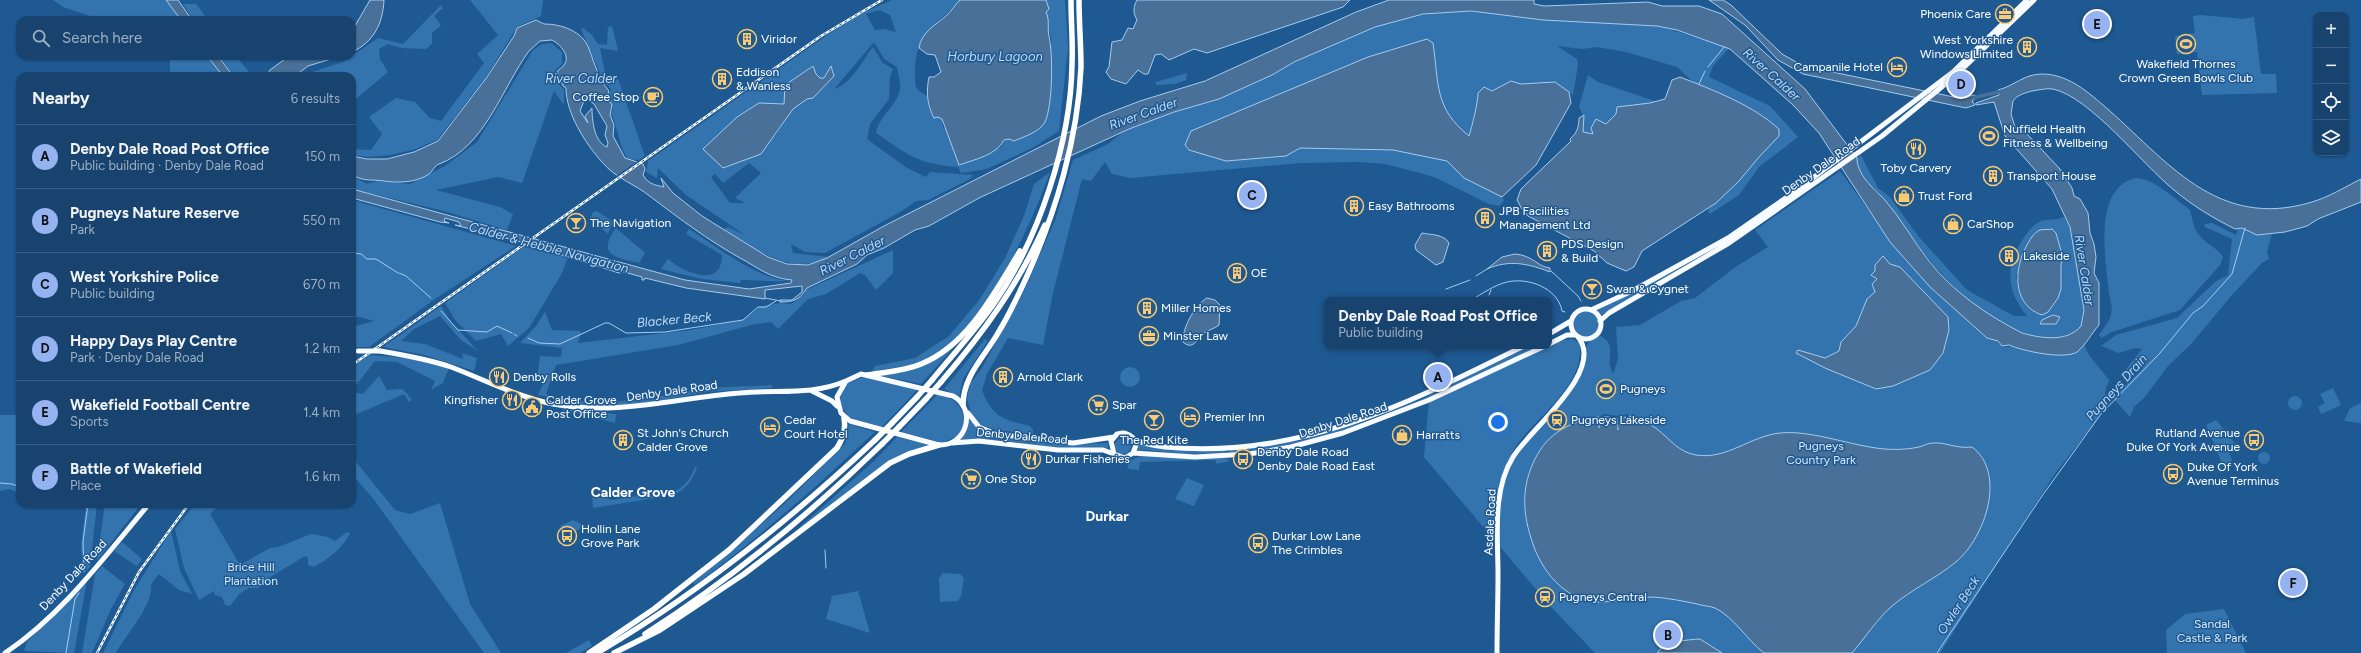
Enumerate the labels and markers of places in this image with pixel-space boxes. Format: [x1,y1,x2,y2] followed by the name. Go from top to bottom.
[1994,3,2016,25] office icon: Phoenix Care
[1920,7,1991,21] place label: Phoenix Care
[2084,9,2110,39] pin: E
[736,28,758,50] building icon: Viridor
[761,32,797,46] place label: Viridor
[1920,33,2013,61] place label: West Yorkshire Windows Limited
[2175,33,2197,55] sports icon: Wakefield Thornes Crown Green Bowls Club
[2016,36,2038,58] building icon: West Yorkshire Windows Limited
[1886,56,1908,78] hotel icon: Campanile Hotel
[2119,57,2253,85] place label: Wakefield Thornes Crown Green Bowls Club
[1793,60,1883,74] place label: Campanile Hotel
[736,65,791,93] place label: Eddison & Wanless
[711,68,733,90] building icon: Eddison & Wanless
[1948,69,1974,99] pin: D
[642,86,664,108] cafe icon: Coffee Stop
[573,90,639,104] place label: Coffee Stop
[2003,122,2108,150] place label: Nuffield Health Fitness & Wellbeing
[1978,125,2000,147] sports icon: Nuffield Health Fitness & Wellbeing
[1905,138,1927,160] restaurant icon: Toby Carvery
[1881,161,1952,175] place label: Toby Carvery
[1982,165,2004,187] building icon: Transport House
[2007,169,2096,183] place label: Transport House
[1239,180,1265,210] pin: C
[1893,185,1915,207] shop icon: Trust Ford
[1918,189,1972,203] place label: Trust Ford
[1343,195,1365,217] building icon: Easy Bathrooms
[1368,199,1455,213] place label: Easy Bathrooms
[1499,204,1590,232] place label: JPB Facilities Management Ltd
[1474,207,1496,229] building icon: JPB Facilities Management Ltd
[565,212,587,234] bar icon: The Navigation
[1942,213,1964,235] shop icon: CarShop
[590,216,672,230] place label: The Navigation
[1967,217,2014,231] place label: CarShop
[1561,237,1624,265] place label: PDS Design & Build
[1536,240,1558,262] building icon: PDS Design & Build
[1998,245,2020,267] building icon: Lakeside
[2023,249,2070,263] place label: Lakeside
[1226,262,1248,284] building icon: OE
[1251,266,1267,280] place label: OE
[1581,278,1603,300] bar icon: Swan & Cygnet
[1606,282,1689,296] place label: Swan & Cygnet
[1136,297,1158,319] building icon: Miller Homes
[1161,301,1232,315] place label: Miller Homes
[1138,325,1160,347] office icon: Minster Law
[1163,329,1229,343] place label: Minster Law
[1425,362,1451,392] pin: A
[488,366,510,388] restaurant icon: Denby Rolls
[992,366,1014,388] building icon: Arnold Clark
[513,370,576,384] place label: Denby Rolls
[1017,370,1083,384] place label: Arnold Clark
[1595,378,1617,400] sports icon: Pugneys
[1620,382,1666,396] place label: Pugneys
[501,389,523,411] restaurant icon: Kingfisher
[444,393,498,407] place label: Kingfisher
[546,393,617,421] place label: Calder Grove Post Office
[1087,394,1109,416] supermarket icon: Spar
[521,396,543,418] public building icon: Calder Grove Post Office
[1112,398,1137,412] place label: Spar
[1179,406,1201,428] hotel icon: Premier Inn
[1143,409,1165,431] bar icon: The Red Kite
[1546,409,1568,431] station icon: Pugneys Lakeside
[1204,410,1265,424] place label: Premier Inn
[784,413,848,441] place label: Cedar Court Hotel
[1571,413,1667,427] place label: Pugneys Lakeside
[759,416,781,438] hotel icon: Cedar Court Hotel
[1391,424,1413,446] shop icon: Harratts
[637,426,729,454] place label: St John's Church Calder Grove
[2126,426,2240,454] place label: Rutland Avenue Duke Of York Avenue
[1416,428,1460,442] place label: Harratts
[612,429,634,451] building icon: St John's Church Calder Grove
[2243,429,2265,451] bus stop icon: Rutland Avenue Duke Of York Avenue
[1120,433,1188,447] place label: The Red Kite
[1257,445,1376,473] place label: Denby Dale Road Denby Dale Road East
[1020,448,1042,470] restaurant icon: Durkar Fisheries
[1232,448,1254,470] bus stop icon: Denby Dale Road Denby Dale Road East
[1045,452,1130,466] place label: Durkar Fisheries
[2187,460,2279,488] place label: Duke Of York Avenue Terminus
[2162,463,2184,485] bus stop icon: Duke Of York Avenue Terminus
[960,468,982,490] supermarket icon: One Stop
[985,472,1036,486] place label: One Stop
[581,522,641,550] place label: Hollin Lane Grove Park
[556,525,578,547] bus stop icon: Hollin Lane Grove Park
[1272,529,1361,557] place label: Durkar Low Lane The Crimbles
[1247,532,1269,554] bus stop icon: Durkar Low Lane The Crimbles
[2280,568,2306,598] pin: F
[1534,586,1556,608] station icon: Pugneys Central
[1559,590,1647,604] place label: Pugneys Central
[1655,620,1681,650] pin: B

